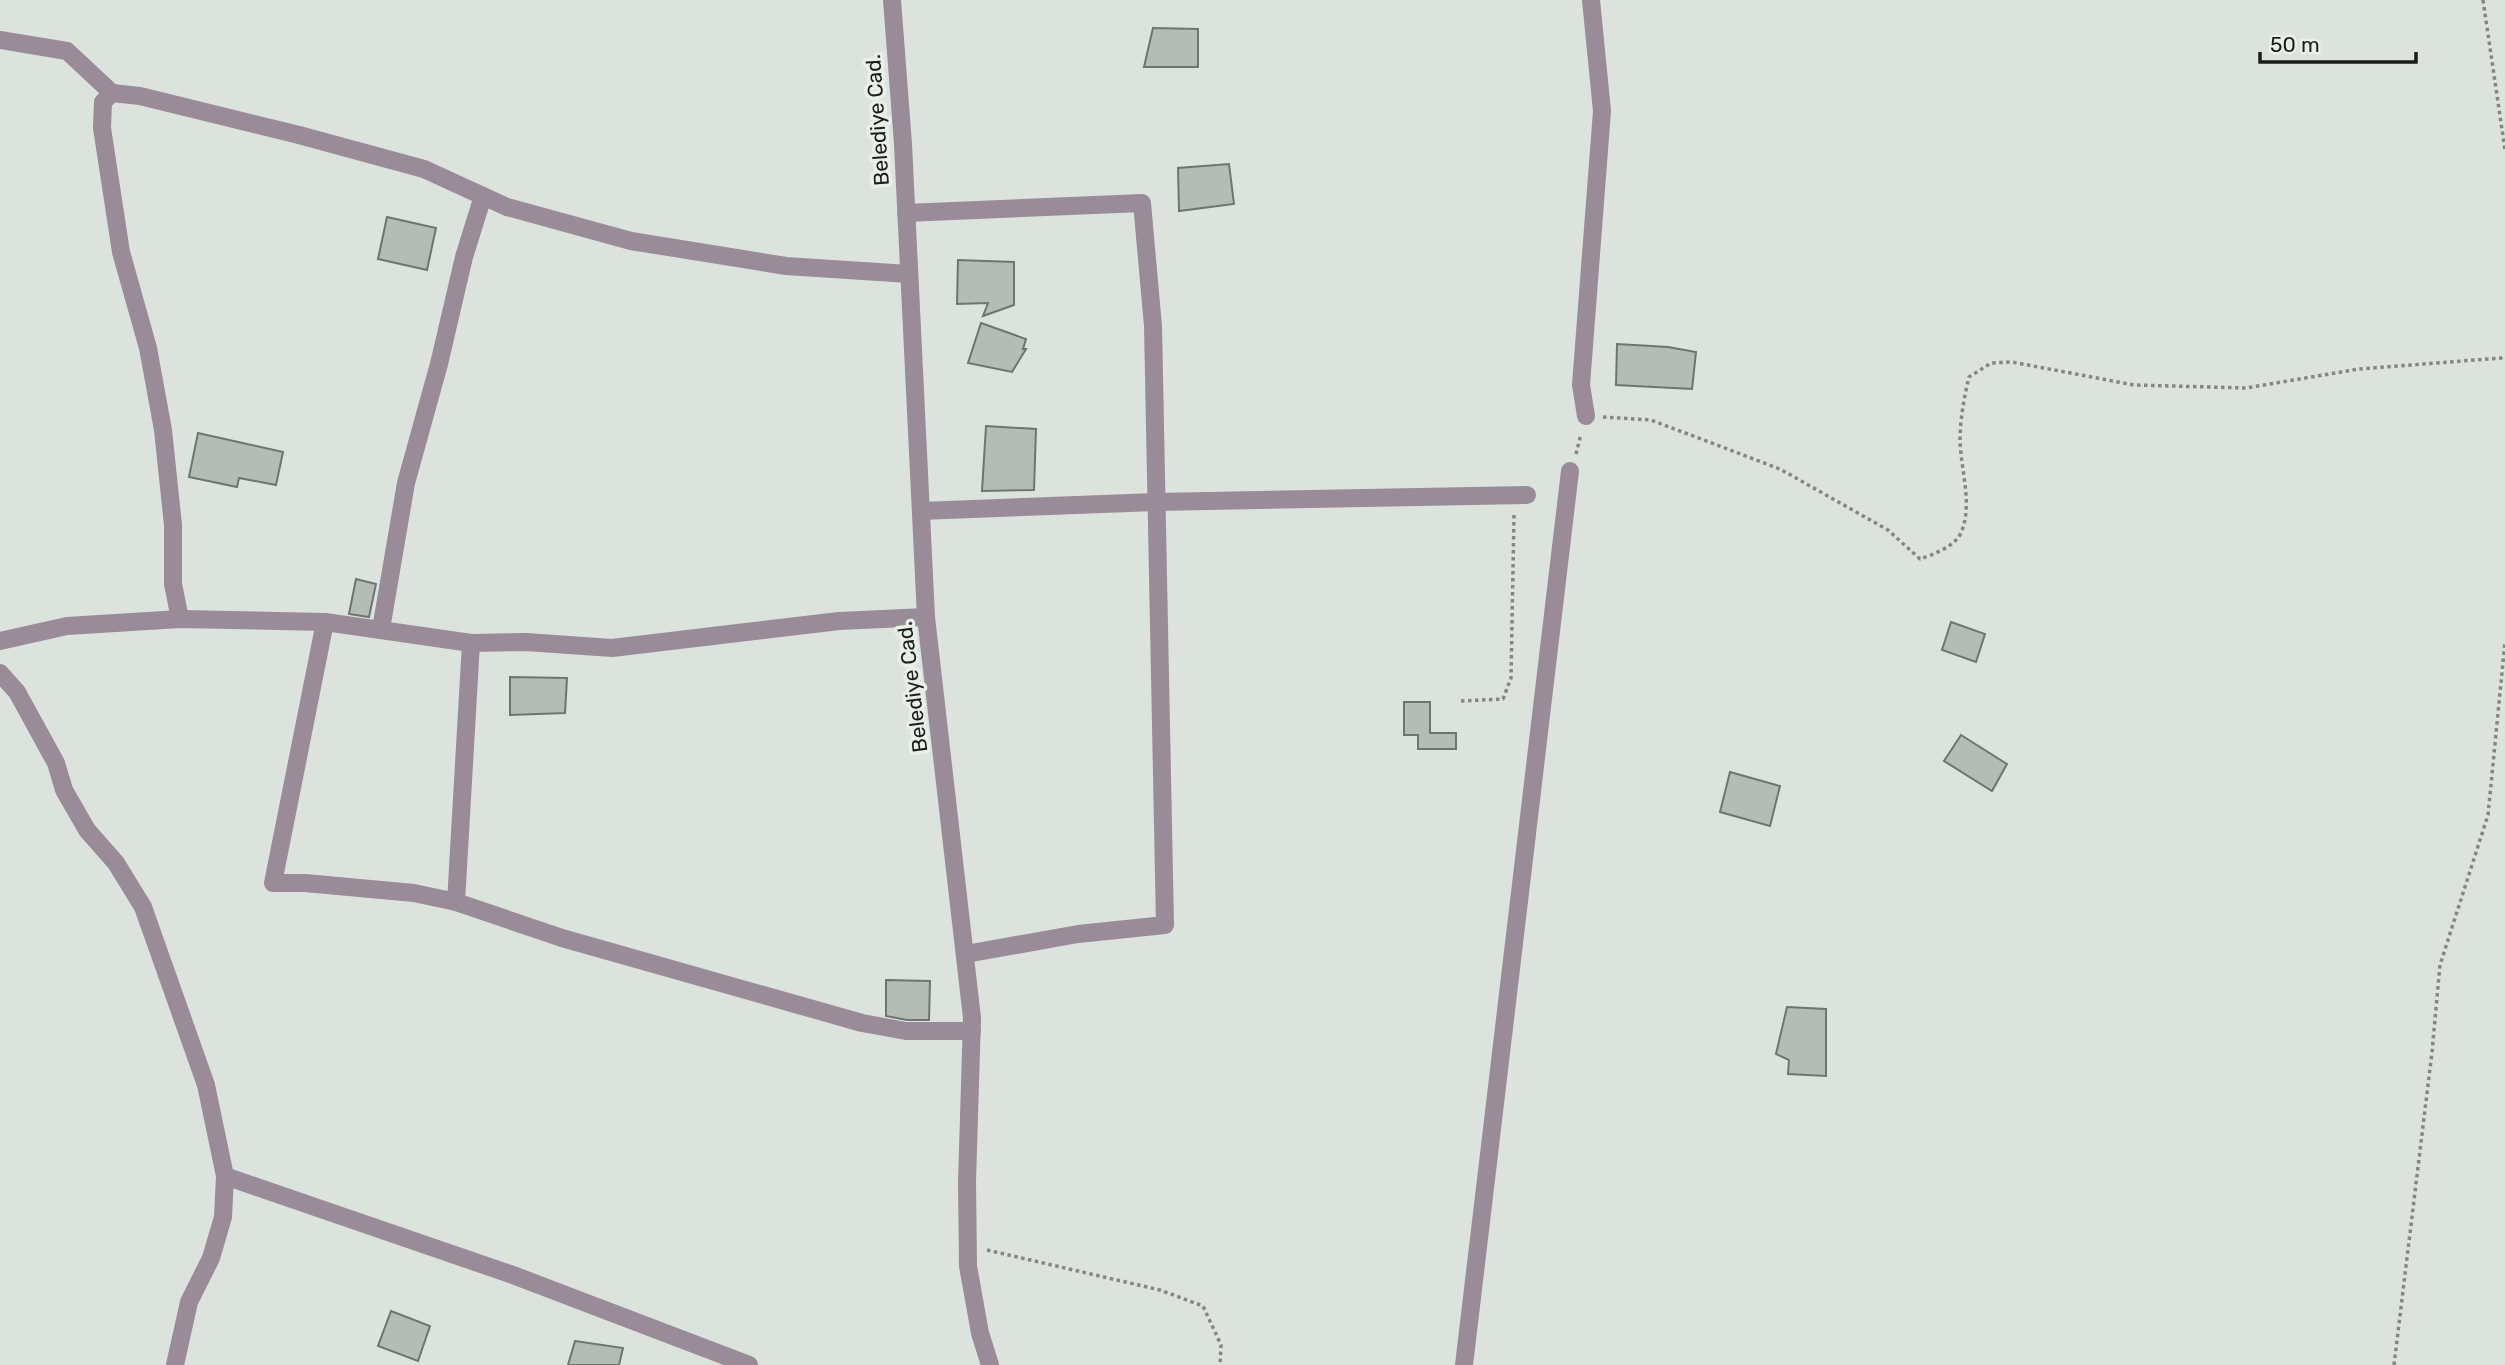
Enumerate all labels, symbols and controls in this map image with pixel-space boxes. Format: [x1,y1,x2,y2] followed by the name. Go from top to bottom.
[2260,21,2416,65] scale bar
[2270,32,2320,57] text: 50 m
[860,53,894,187] street label: Belediye Cad.
[892,620,932,754] street label: Belediye Cad.

